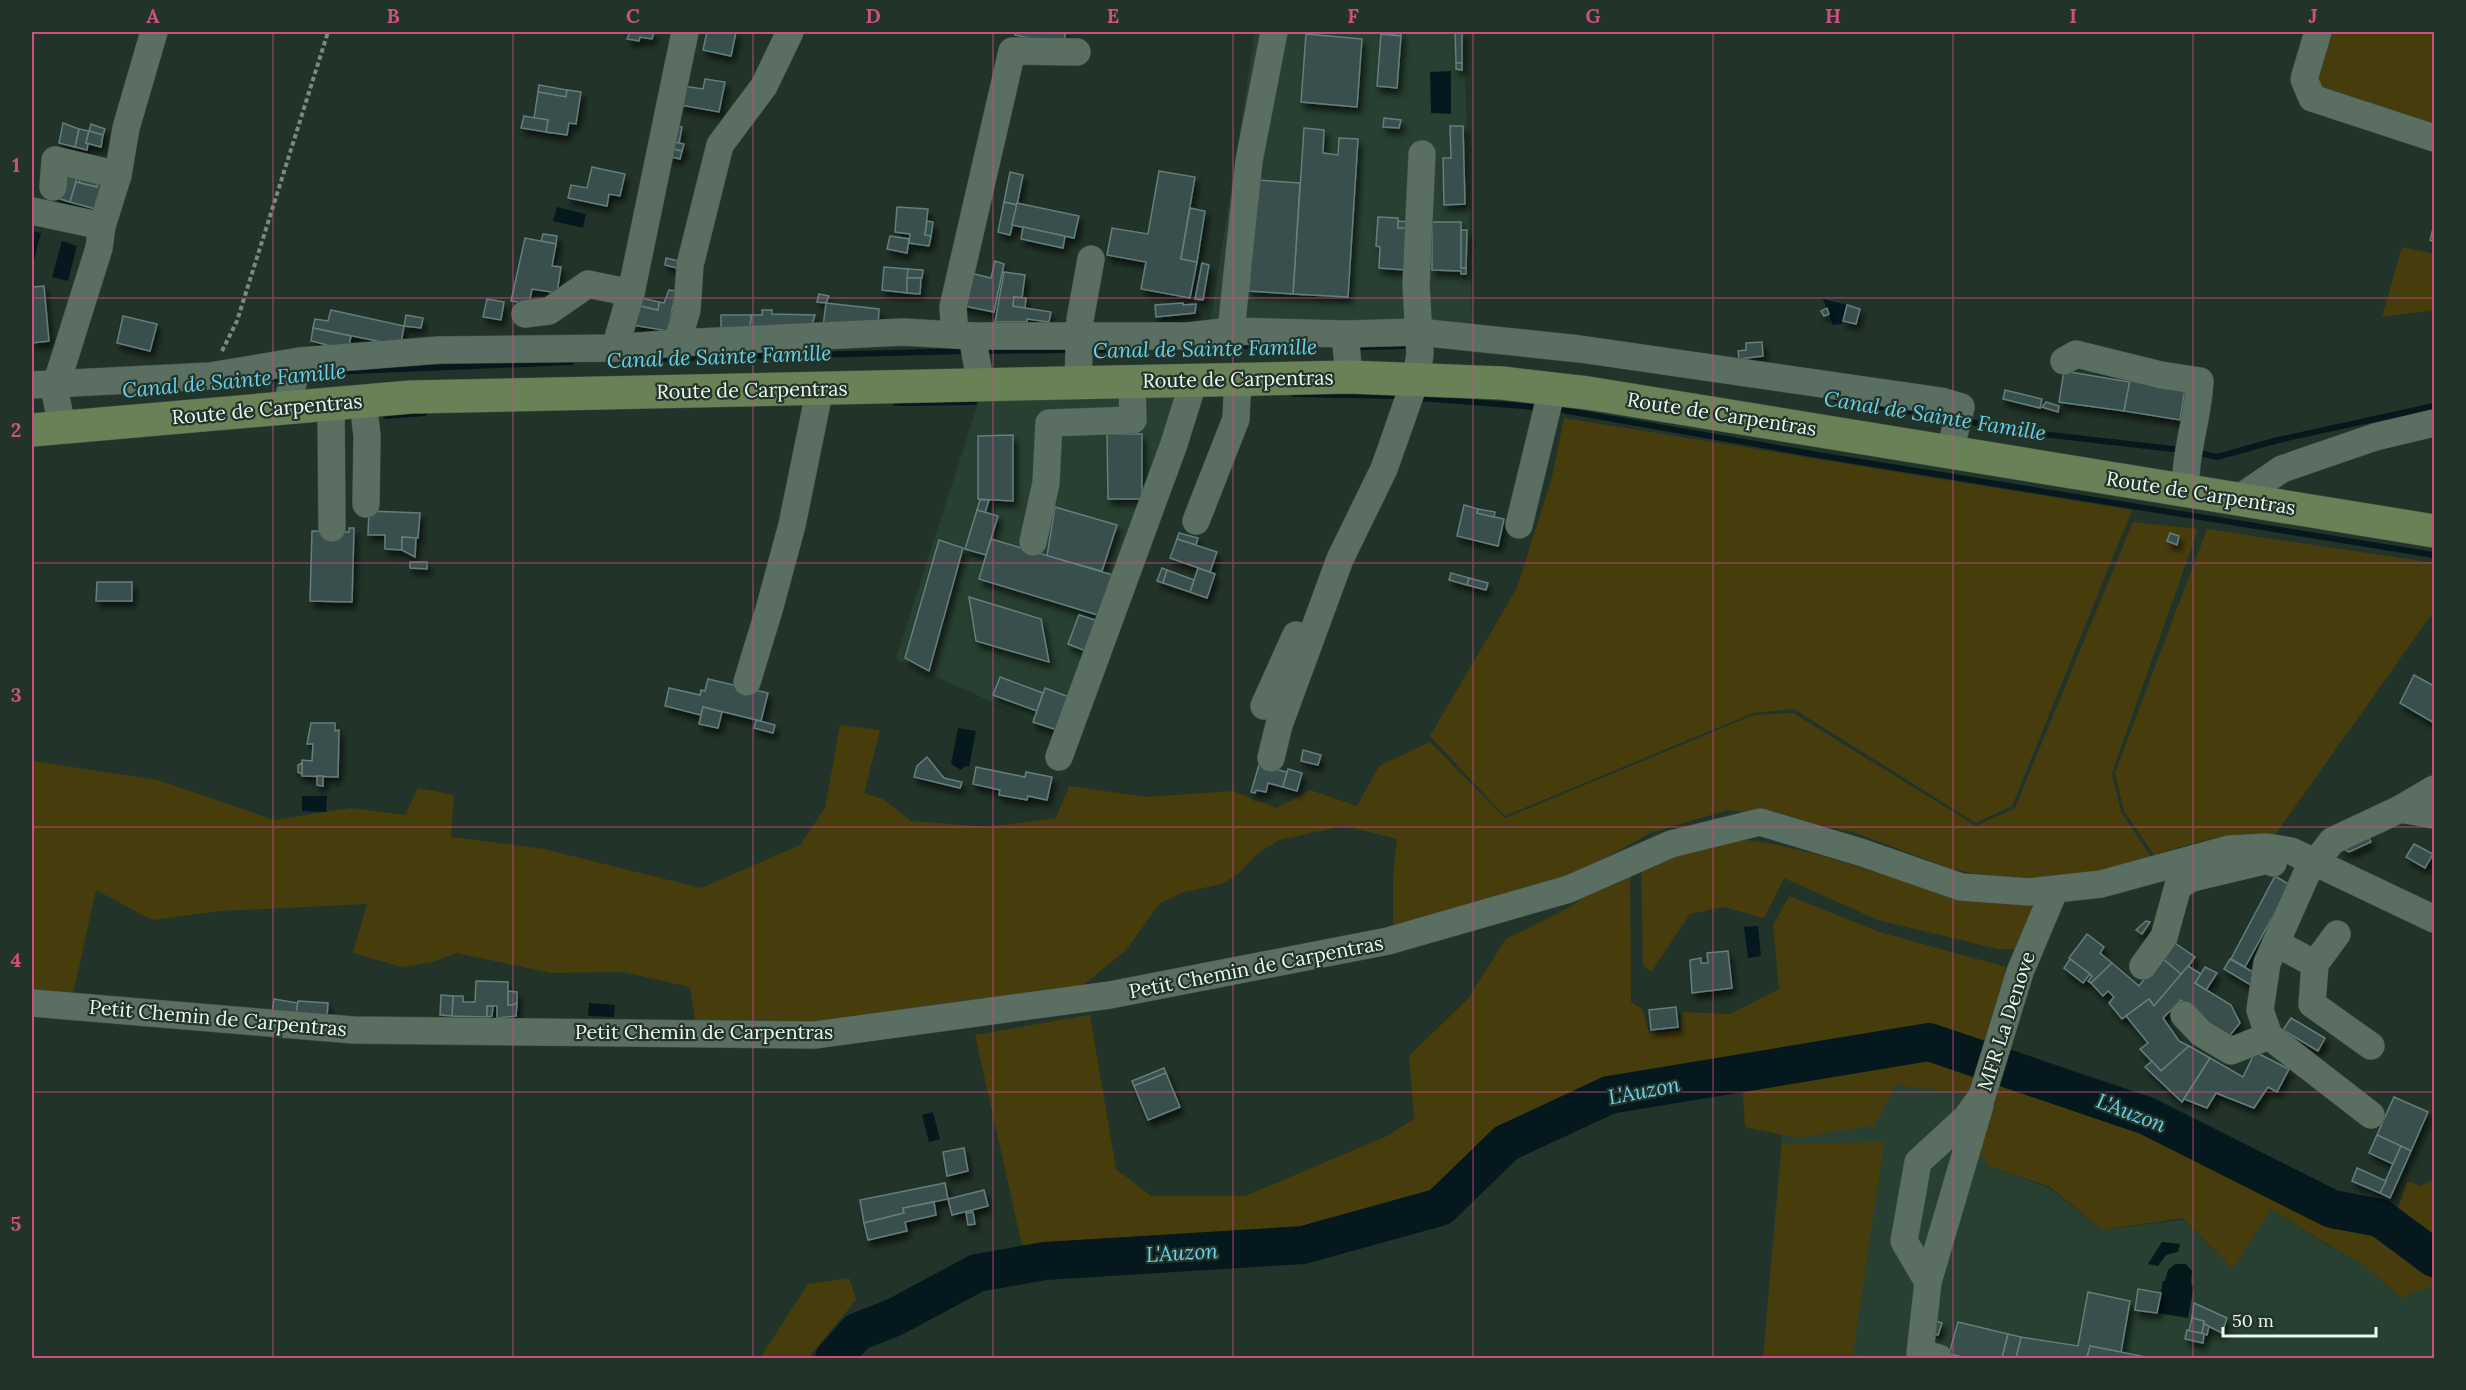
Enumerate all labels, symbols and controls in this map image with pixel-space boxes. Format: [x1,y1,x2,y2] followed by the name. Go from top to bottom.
[146,3,160,28] text: A
[386,3,400,28] text: B
[626,3,640,28] text: C
[865,3,881,28] text: D
[1107,3,1119,28] text: E
[1347,3,1359,28] text: F
[1585,3,1601,28] text: G
[1825,3,1841,28] text: H
[2069,3,2077,28] text: I
[2308,3,2318,28] text: J
[12,152,20,177] text: 1
[1093,333,1317,364] water label: Canal de Sainte Famille
[606,339,832,374] water label: Canal de Sainte Famille
[121,357,347,404] water label: Canal de Sainte Famille
[1142,364,1334,393] street label: Route de Carpentras
[656,375,848,404] street label: Route de Carpentras
[1822,385,2048,446] water label: Canal de Sainte Famille
[1626,386,1819,441] street label: Route de Carpentras
[170,388,363,429] street label: Route de Carpentras
[11,417,21,442] text: 2
[2105,465,2298,520] street label: Route de Carpentras
[10,682,22,707] text: 3
[1127,930,1385,1003] street label: Petit Chemin de Carpentras
[11,947,22,972] text: 4
[1971,948,2040,1094] street label: MFR La Denove
[88,994,348,1041] street label: Petit Chemin de Carpentras
[575,1019,833,1044] street label: Petit Chemin de Carpentras
[1606,1070,1682,1111] water label: L'Auzon
[2093,1087,2170,1138] water label: L'Auzon
[11,1211,22,1236] text: 5
[1145,1237,1219,1268] water label: L'Auzon
[2223,1300,2376,1338] scale bar
[2232,1309,2274,1332] text: 50 m

